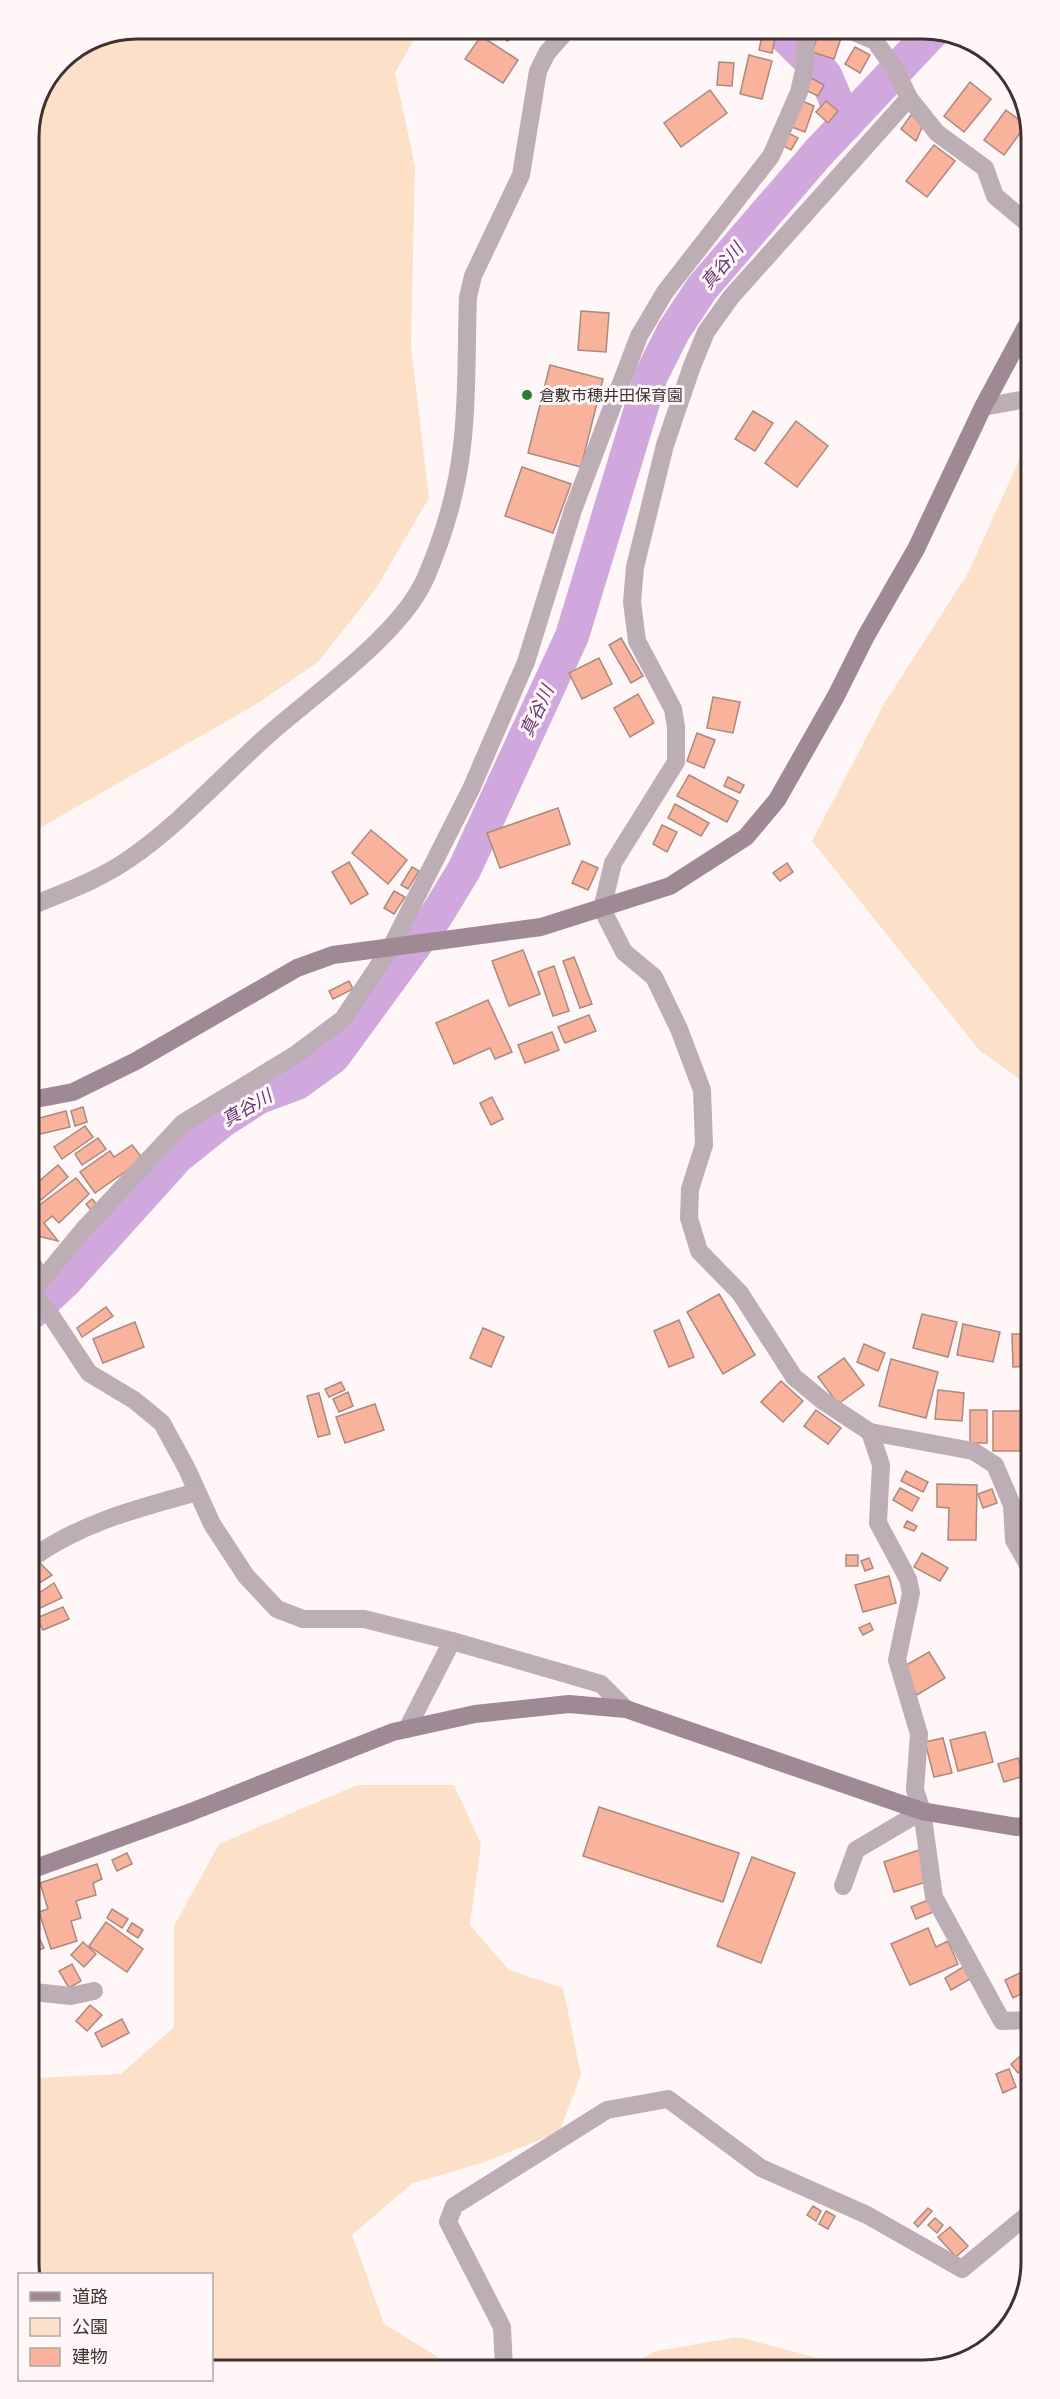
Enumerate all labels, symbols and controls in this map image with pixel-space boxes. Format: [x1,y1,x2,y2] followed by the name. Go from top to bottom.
[695,236,750,294] water label: 真谷川
[539,385,683,407] place label: 倉敷市穂井田保育園
[520,388,534,402] marker: 倉敷市穂井田保育園
[515,680,560,741] water label: 真谷川
[218,1083,278,1132] water label: 真谷川
[18,2273,213,2381] legend
[72,2285,108,2309] text: 道路
[72,2315,108,2339] text: 公園
[72,2345,108,2369] text: 建物

